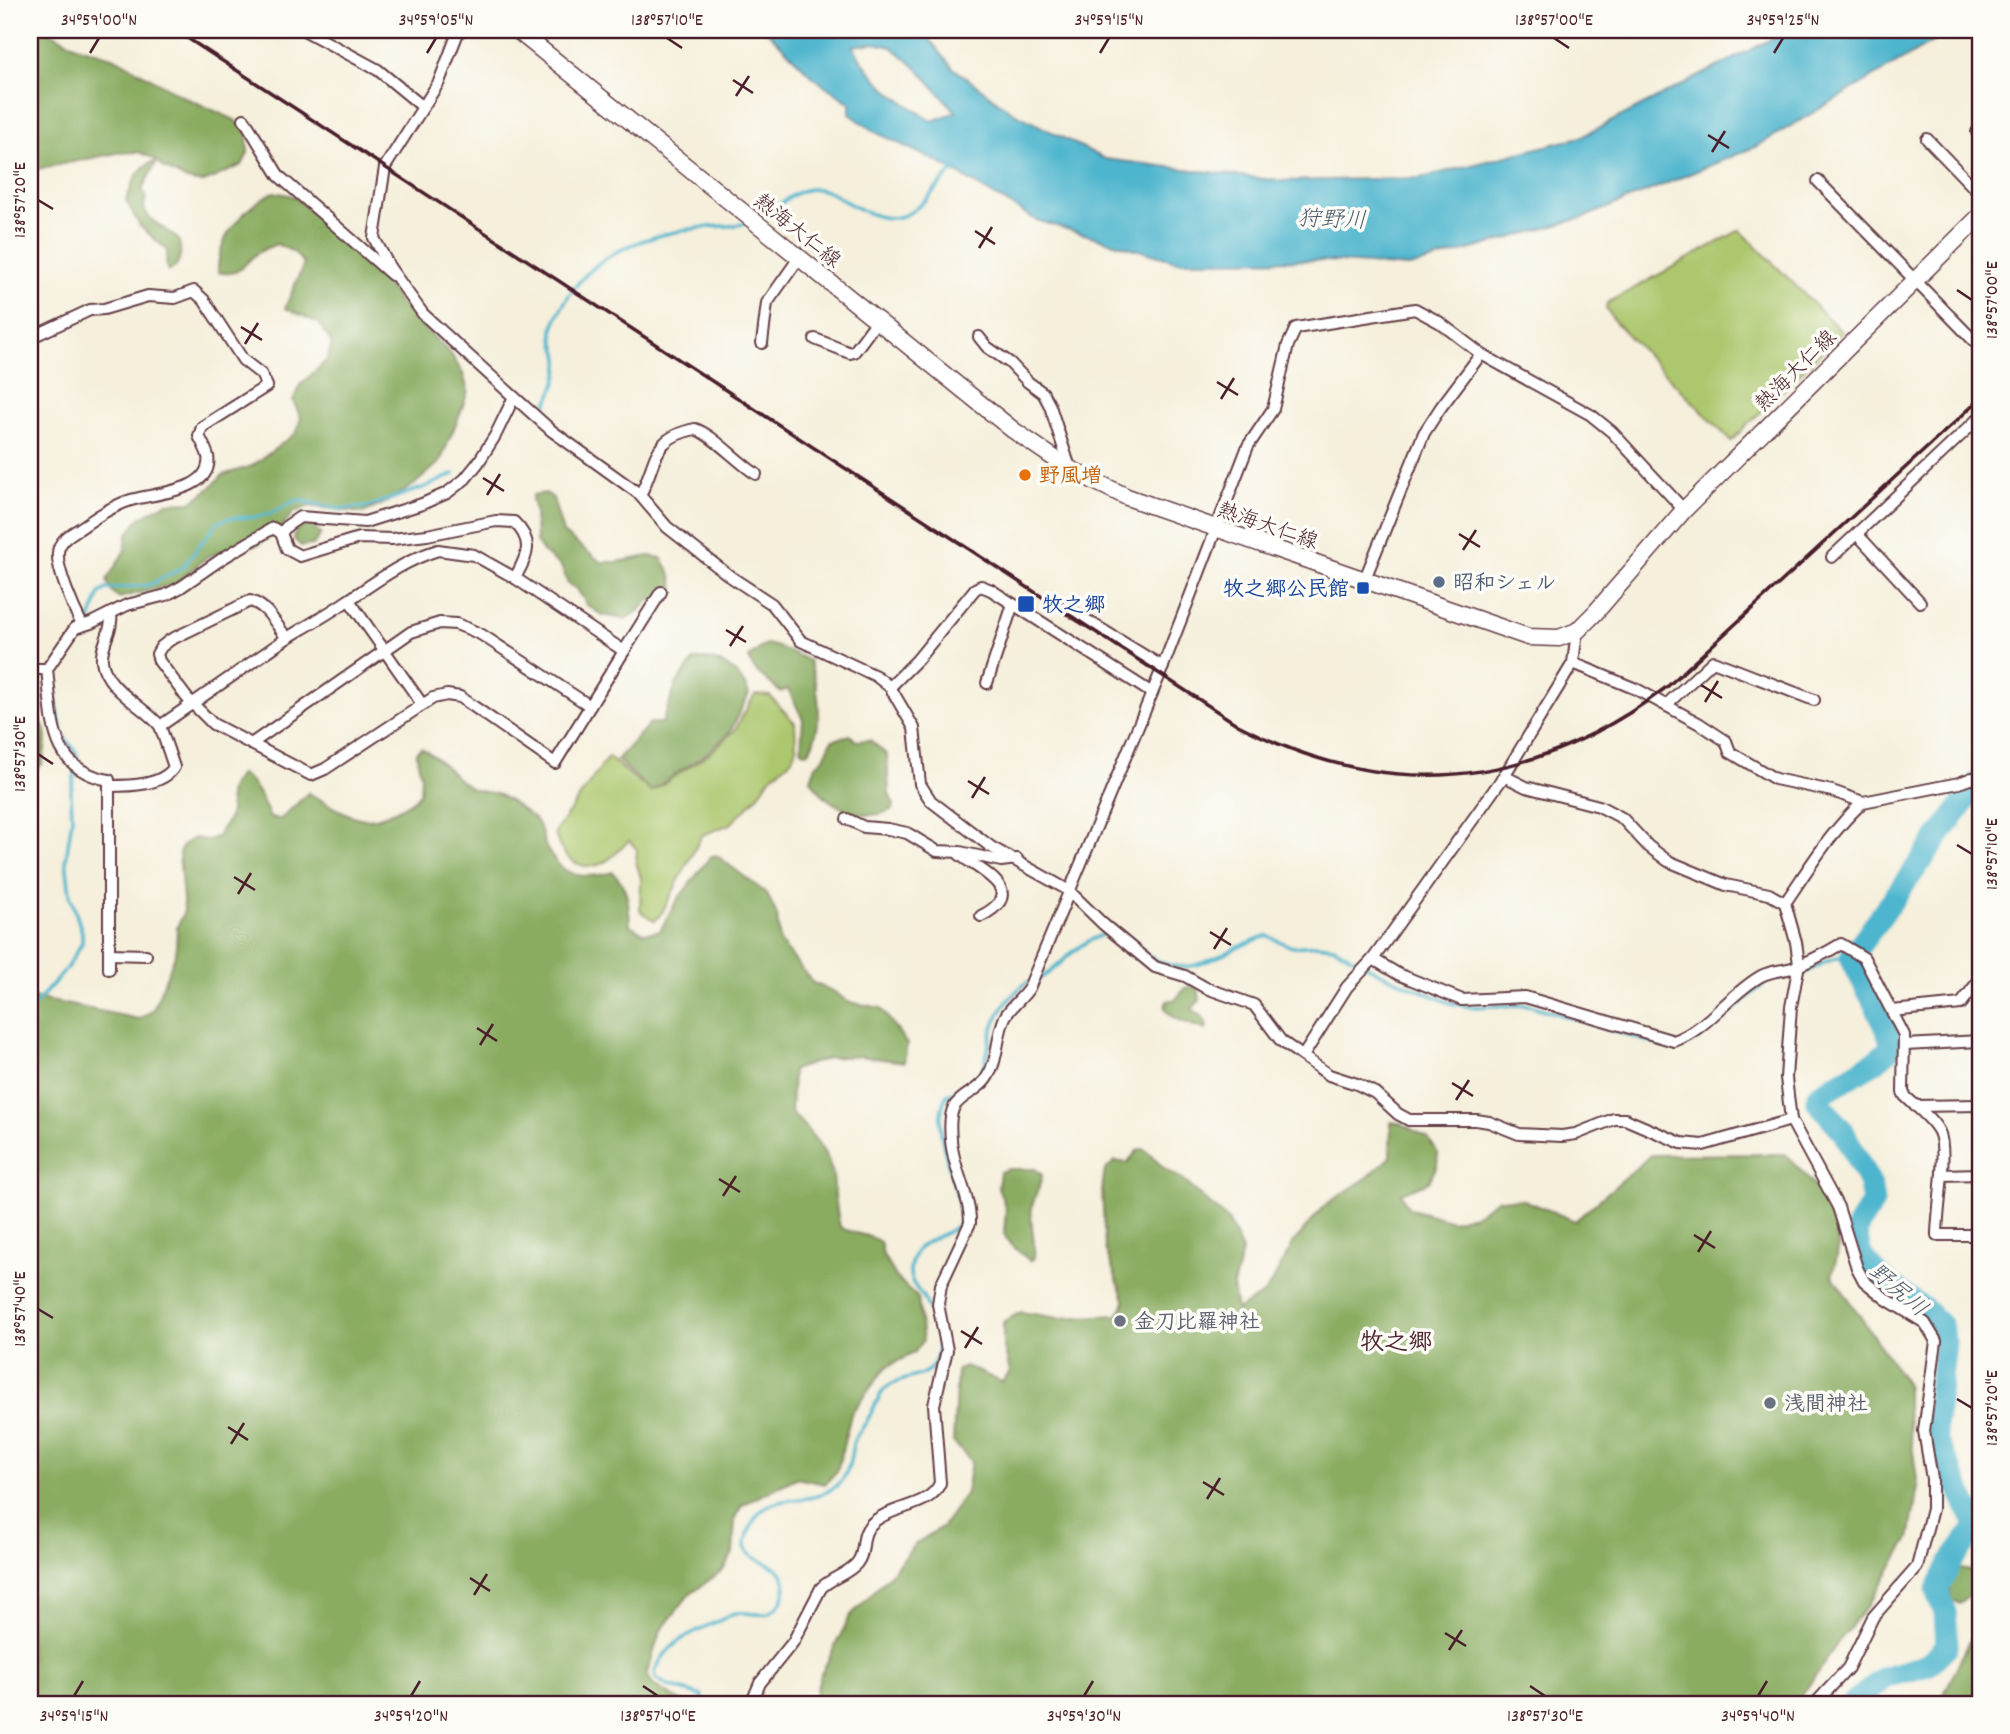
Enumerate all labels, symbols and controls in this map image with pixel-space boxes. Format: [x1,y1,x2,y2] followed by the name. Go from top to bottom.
[61,9,137,34] text: 34°59'00"N
[399,9,473,34] text: 34°59'05"N
[631,9,703,34] text: 138°57'10"E
[1075,9,1143,34] text: 34°59'15"N
[1515,9,1593,34] text: 138°57'00"E
[1747,9,1819,34] text: 34°59'25"N
[9,162,34,238] text: 138°57'20"E
[746,188,846,277] street label: 熱海大仁線
[1297,204,1367,239] water label: 狩野川
[1981,261,2006,339] text: 138°57'00"E
[1749,324,1845,420] street label: 熱海大仁線
[1039,463,1102,493] place label: 野風増
[1017,467,1033,483] marker: 野風増
[1213,497,1322,559] street label: 熱海大仁線
[1453,570,1556,600] place label: 昭和シェル
[1431,574,1447,590] marker: 昭和シェル
[1223,576,1349,606] place label: 牧之郷公民館
[1355,580,1371,596] marker: 牧之郷公民館
[1042,592,1105,622] place label: 牧之郷
[1016,594,1036,614] marker: 牧之郷
[9,716,34,792] text: 138°57'30"E
[1981,818,2006,890] text: 138°57'10"E
[1860,1257,1934,1327] water label: 野尻川
[9,1271,34,1347] text: 138°57'40"E
[1134,1309,1260,1339] place label: 金刀比羅神社
[1112,1313,1128,1329] marker: 金刀比羅神社
[1360,1327,1432,1361] district label: 牧之郷
[1981,1370,2006,1446] text: 138°57'20"E
[1784,1391,1868,1421] place label: 浅間神社
[1762,1395,1778,1411] marker: 浅間神社
[40,1705,108,1730] text: 34°59'15"N
[374,1705,448,1730] text: 34°59'20"N
[620,1705,696,1730] text: 138°57'40"E
[1047,1705,1121,1730] text: 34°59'30"N
[1507,1705,1583,1730] text: 138°57'30"E
[1721,1705,1795,1730] text: 34°59'40"N

